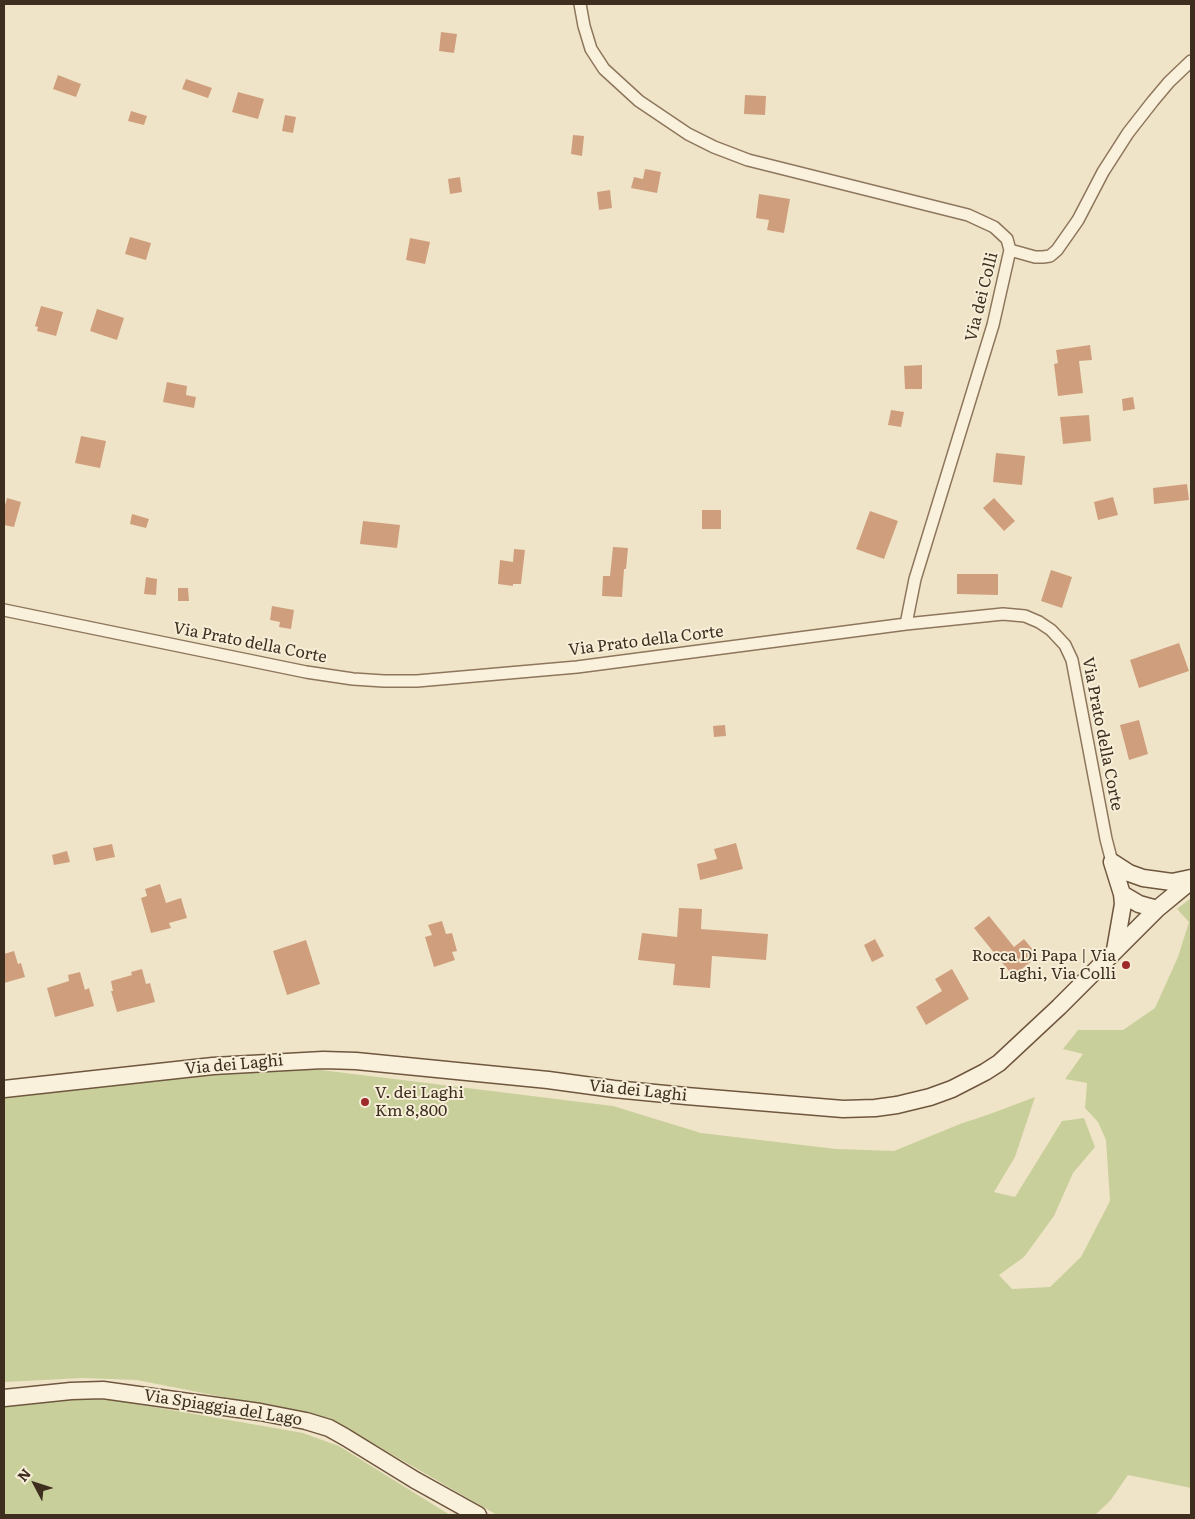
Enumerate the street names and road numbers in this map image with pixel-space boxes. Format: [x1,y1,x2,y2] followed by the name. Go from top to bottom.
[962,250,1002,344] street label: Via dei Colli
[172,619,328,667] street label: Via Prato della Corte
[567,622,725,660] street label: Via Prato della Corte
[1078,656,1126,812] street label: Via Prato della Corte
[184,1051,284,1079] street label: Via dei Laghi
[588,1076,688,1106] street label: Via dei Laghi
[142,1386,304,1430] street label: Via Spiaggia del Lago

